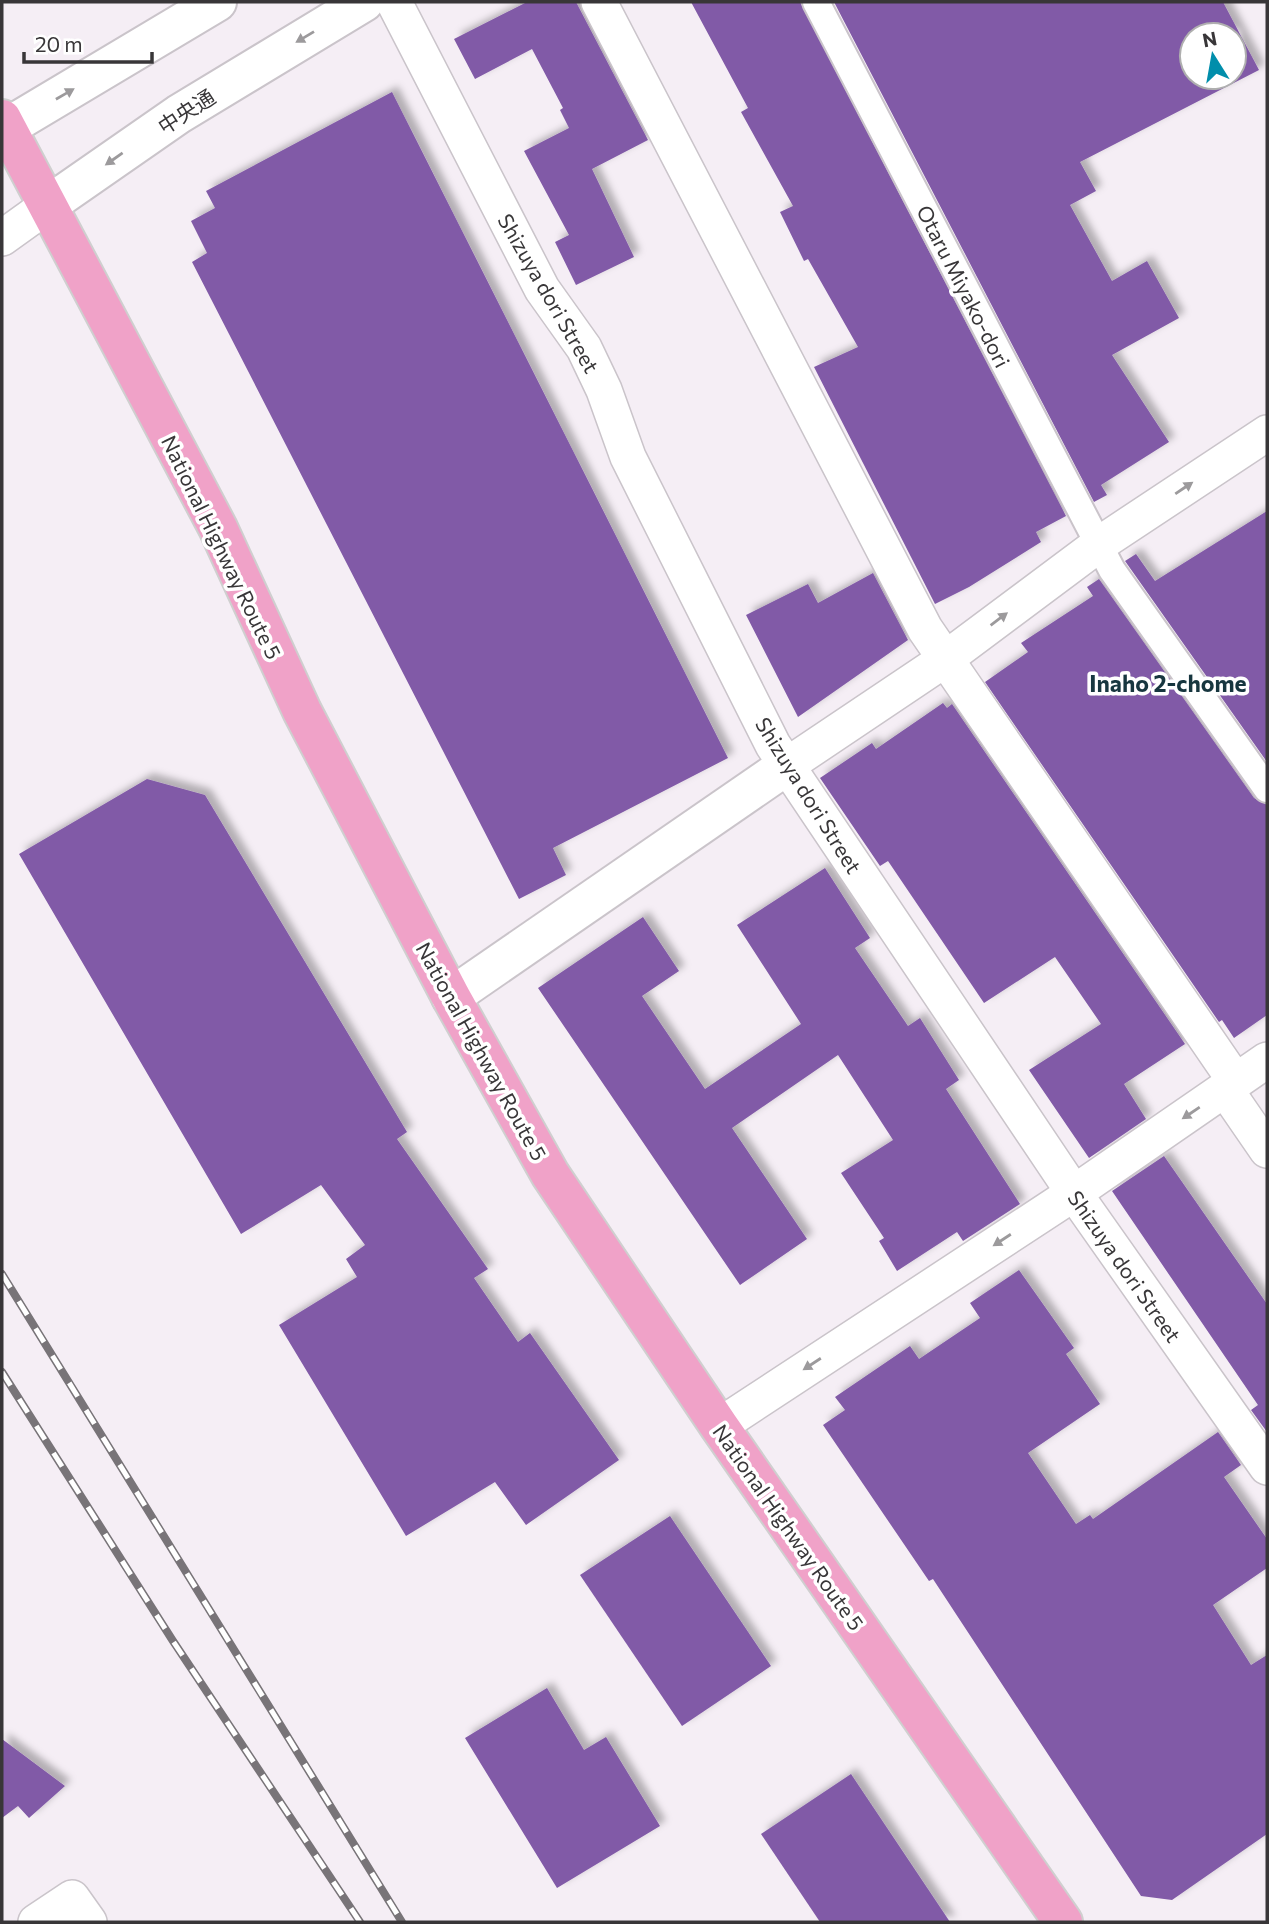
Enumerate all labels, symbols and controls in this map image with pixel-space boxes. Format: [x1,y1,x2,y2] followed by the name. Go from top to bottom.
[24,21,152,65] scale bar
[1178,21,1248,91] north arrow
[1200,26,1219,51] text: N
[35,31,83,56] text: 20 m
[296,31,315,44] one-way arrow
[153,83,219,139] street label: 中央通
[56,87,75,100] one-way arrow
[105,152,123,166] one-way arrow
[912,201,1016,371] street label: Otaru Miyako-dori
[493,209,605,377] street label: Shizuya dori Street
[157,431,287,663] street label: National Highway Route 5
[1175,481,1194,494] one-way arrow
[990,613,1008,627] one-way arrow
[1089,669,1247,697] district label: Inaho 2-chome
[751,712,867,878] street label: Shizuya dori Street
[412,938,552,1164] street label: National Highway Route 5
[1182,1106,1200,1120] one-way arrow
[1063,1185,1187,1347] street label: Shizuya dori Street
[993,1233,1011,1247] one-way arrow
[802,1358,821,1371] one-way arrow
[708,1419,870,1635] street label: National Highway Route 5

